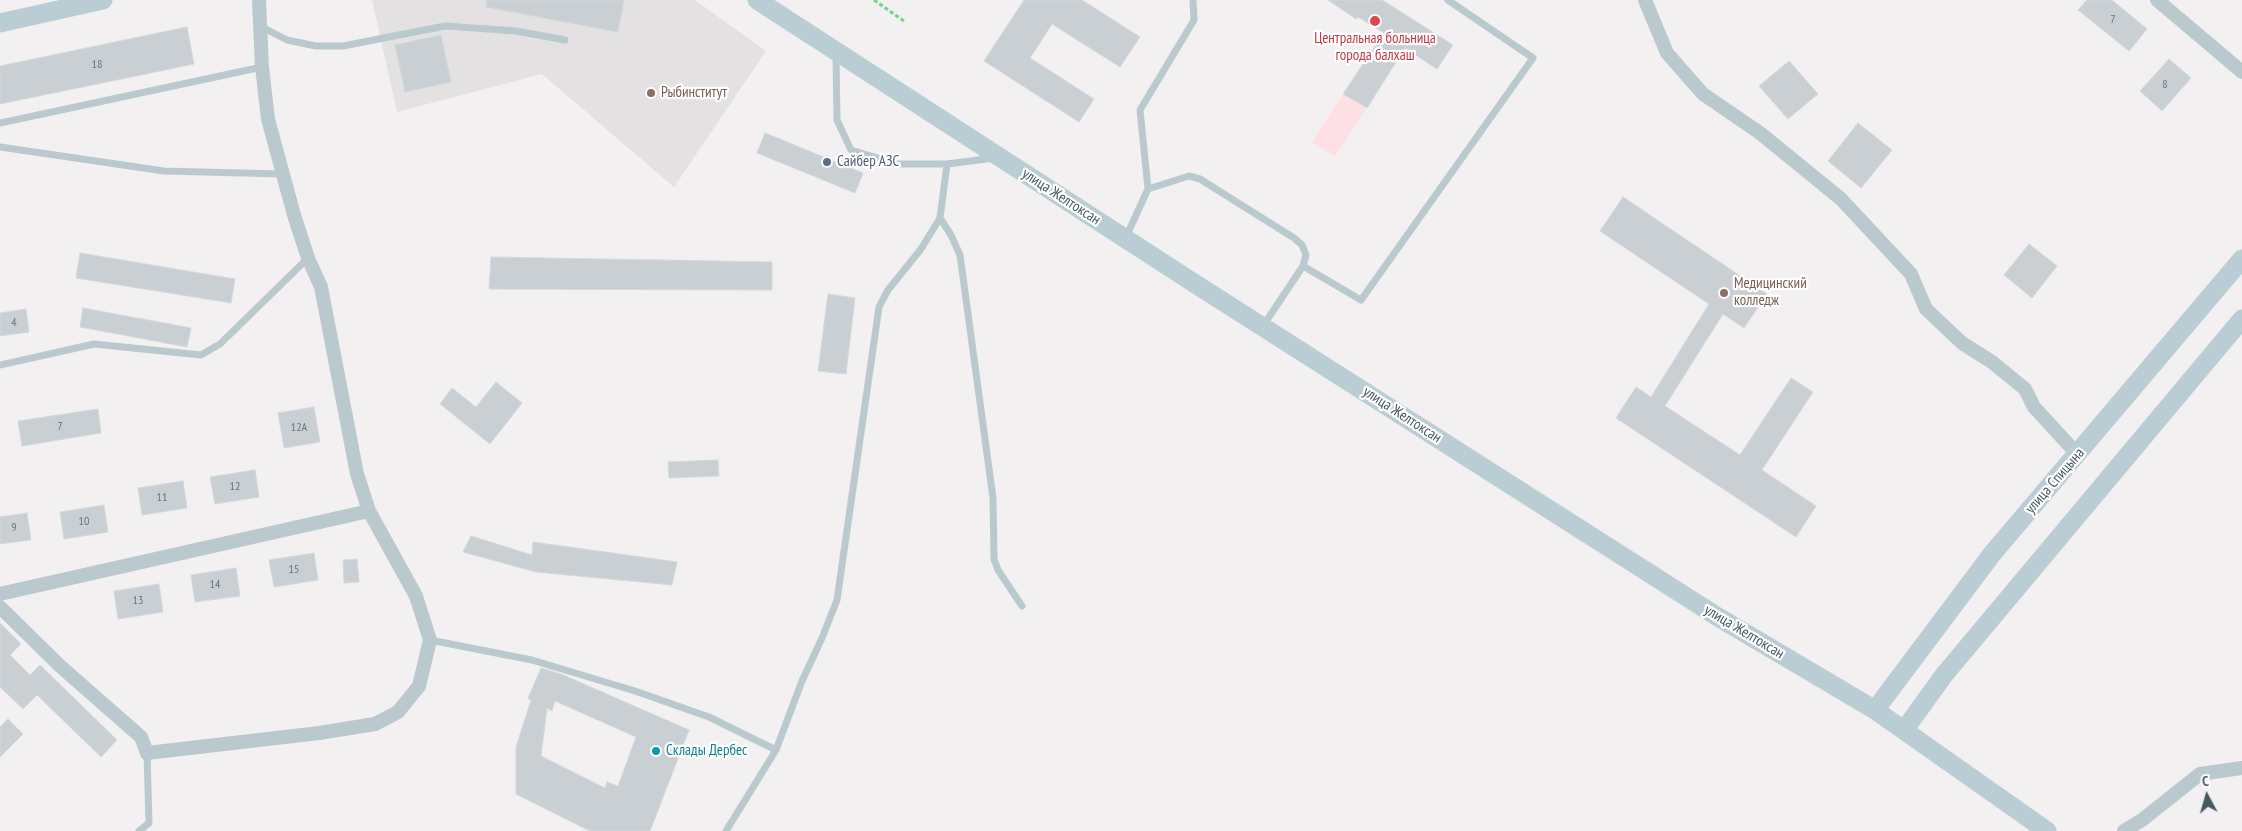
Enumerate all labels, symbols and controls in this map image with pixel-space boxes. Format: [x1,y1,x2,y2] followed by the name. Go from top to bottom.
[2110,13,2116,27] house number: 7
[1368,14,1382,28] marker: Центральная больница города балхаш
[1314,30,1436,65] place label: Центральная больница города балхаш
[92,58,102,72] house number: 18
[2162,78,2168,92] house number: 8
[661,84,727,102] place label: Рыбинститут
[645,87,657,99] marker: Рыбинститут
[837,153,899,171] place label: Сайбер АЗС
[821,156,833,168] marker: Сайбер АЗС
[1018,165,1104,229] street label: улица Желтоксан
[1734,275,1807,310] place label: Медицинский колледж
[1718,287,1730,299] marker: Медицинский колледж
[11,316,17,330] house number: 4
[1359,383,1445,447] street label: улица Желтоксан
[57,420,63,434] house number: 7
[291,421,307,435] house number: 12А
[2022,445,2088,517] street label: улица Спицына
[230,480,240,494] house number: 12
[157,491,167,505] house number: 11
[79,515,89,529] house number: 10
[11,521,17,535] house number: 9
[289,563,299,577] house number: 15
[210,578,220,592] house number: 14
[133,594,143,608] house number: 13
[1701,601,1787,663] street label: улица Желтоксан
[666,742,747,760] place label: Склады Дербес
[650,745,662,757] marker: Склады Дербес
[2182,771,2232,821] north arrow
[2201,772,2210,790] text: С

